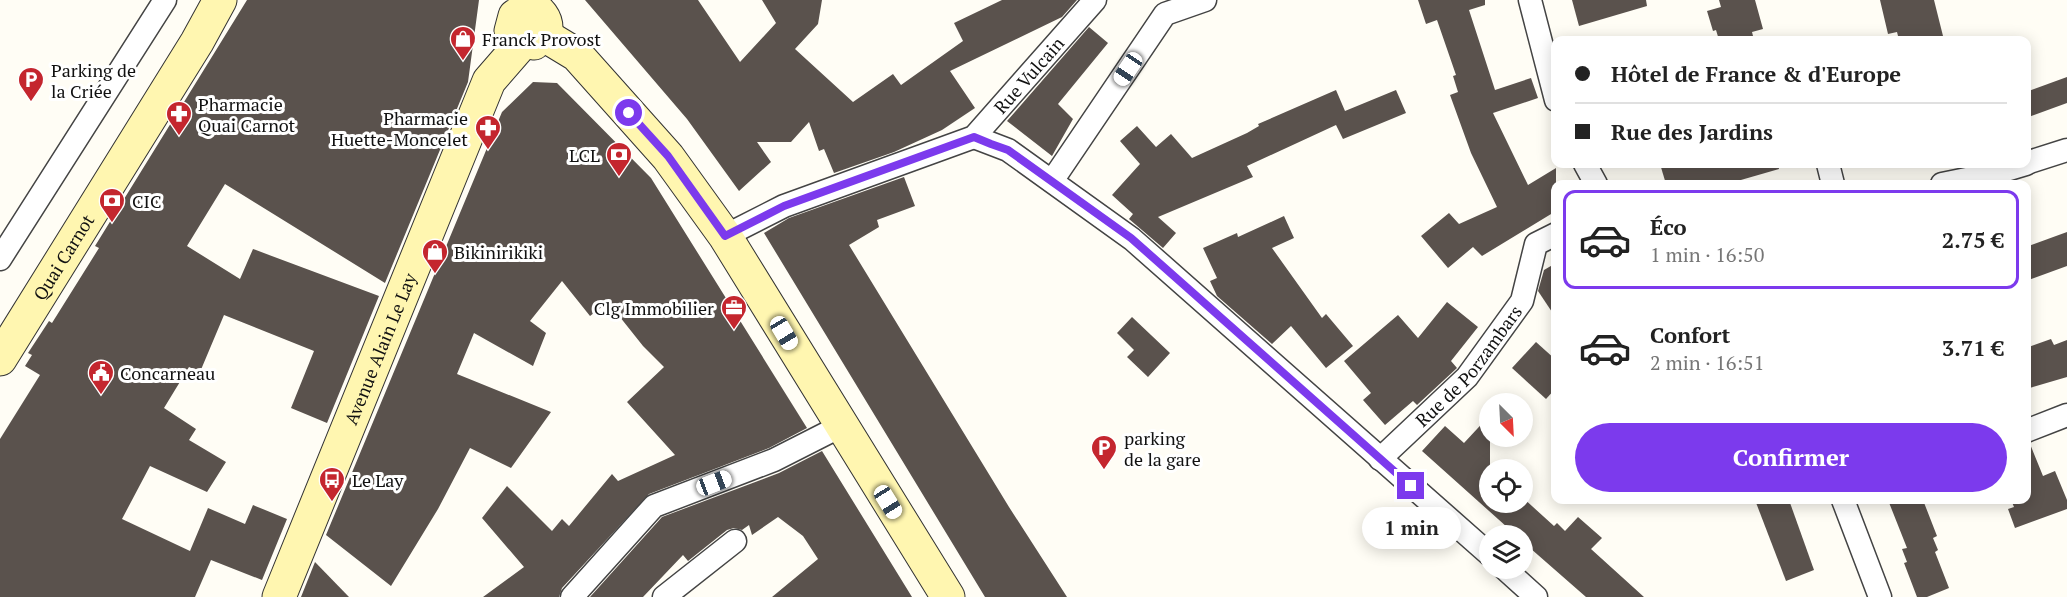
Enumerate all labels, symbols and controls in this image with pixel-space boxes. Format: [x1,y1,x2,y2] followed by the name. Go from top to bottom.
[448,24,478,62] shop icon: Franck Provost
[482,27,601,51] place label: Franck Provost
[988,31,1069,119] street label: Rue Vulcain
[1110,49,1146,89] car
[51,58,136,103] place label: Parking de la Criée
[1611,59,1901,88] text: Hôtel de France & d'Europe
[16,65,46,103] parking icon: Parking de la Criée
[198,92,296,137] place label: Pharmacie Quai Carnot
[164,99,194,137] pharmacy icon: Pharmacie Quai Carnot
[615,99,642,126] route start
[331,106,468,151] place label: Pharmacie Huette-Moncelet
[473,113,503,151] pharmacy icon: Pharmacie Huette-Moncelet
[1611,117,1773,146] text: Rue des Jardins
[604,140,634,178] bank icon: LCL
[569,143,600,167] place label: LCL
[97,186,127,224] bank icon: CIC
[132,189,162,213] place label: CIC
[27,209,99,305] street label: Quai Carnot
[1650,212,1687,241] text: Éco
[1578,213,1632,267] icon: car
[1942,225,2004,254] text: 2.75 €
[420,237,450,275] shop icon: Bikinirikiki
[454,240,543,264] place label: Bikinirikiki
[1650,241,1764,268] text: 1 min · 16:50
[338,268,422,428] street label: Avenue Alain Le Lay
[719,293,749,331] office icon: Clg Immobilier
[594,296,714,320] place label: Clg Immobilier
[1410,300,1527,432] street label: Rue de Porzambars
[767,313,801,353] car
[1650,320,1730,349] text: Confort
[1578,321,1632,375] icon: car
[1942,333,2004,362] text: 3.71 €
[1650,349,1764,376] text: 2 min · 16:51
[86,358,116,396] public building icon: Concarneau
[120,361,215,385] place label: Concarneau
[1479,393,1533,447] north arrow
[1479,393,1533,579] map controls
[1575,423,2007,492] button: Confirmer
[1124,426,1201,471] place label: parking de la gare
[1089,433,1119,471] parking icon: parking de la gare
[1479,459,1533,513] button: locate
[317,465,347,503] bus stop icon: Le Lay
[352,468,404,492] place label: Le Lay
[694,468,734,498] car
[1397,472,1424,499] route end
[871,482,905,522] car
[1362,507,1460,549] callout: 1 min
[1384,514,1439,541] text: 1 min
[1479,525,1533,579] button: layers

